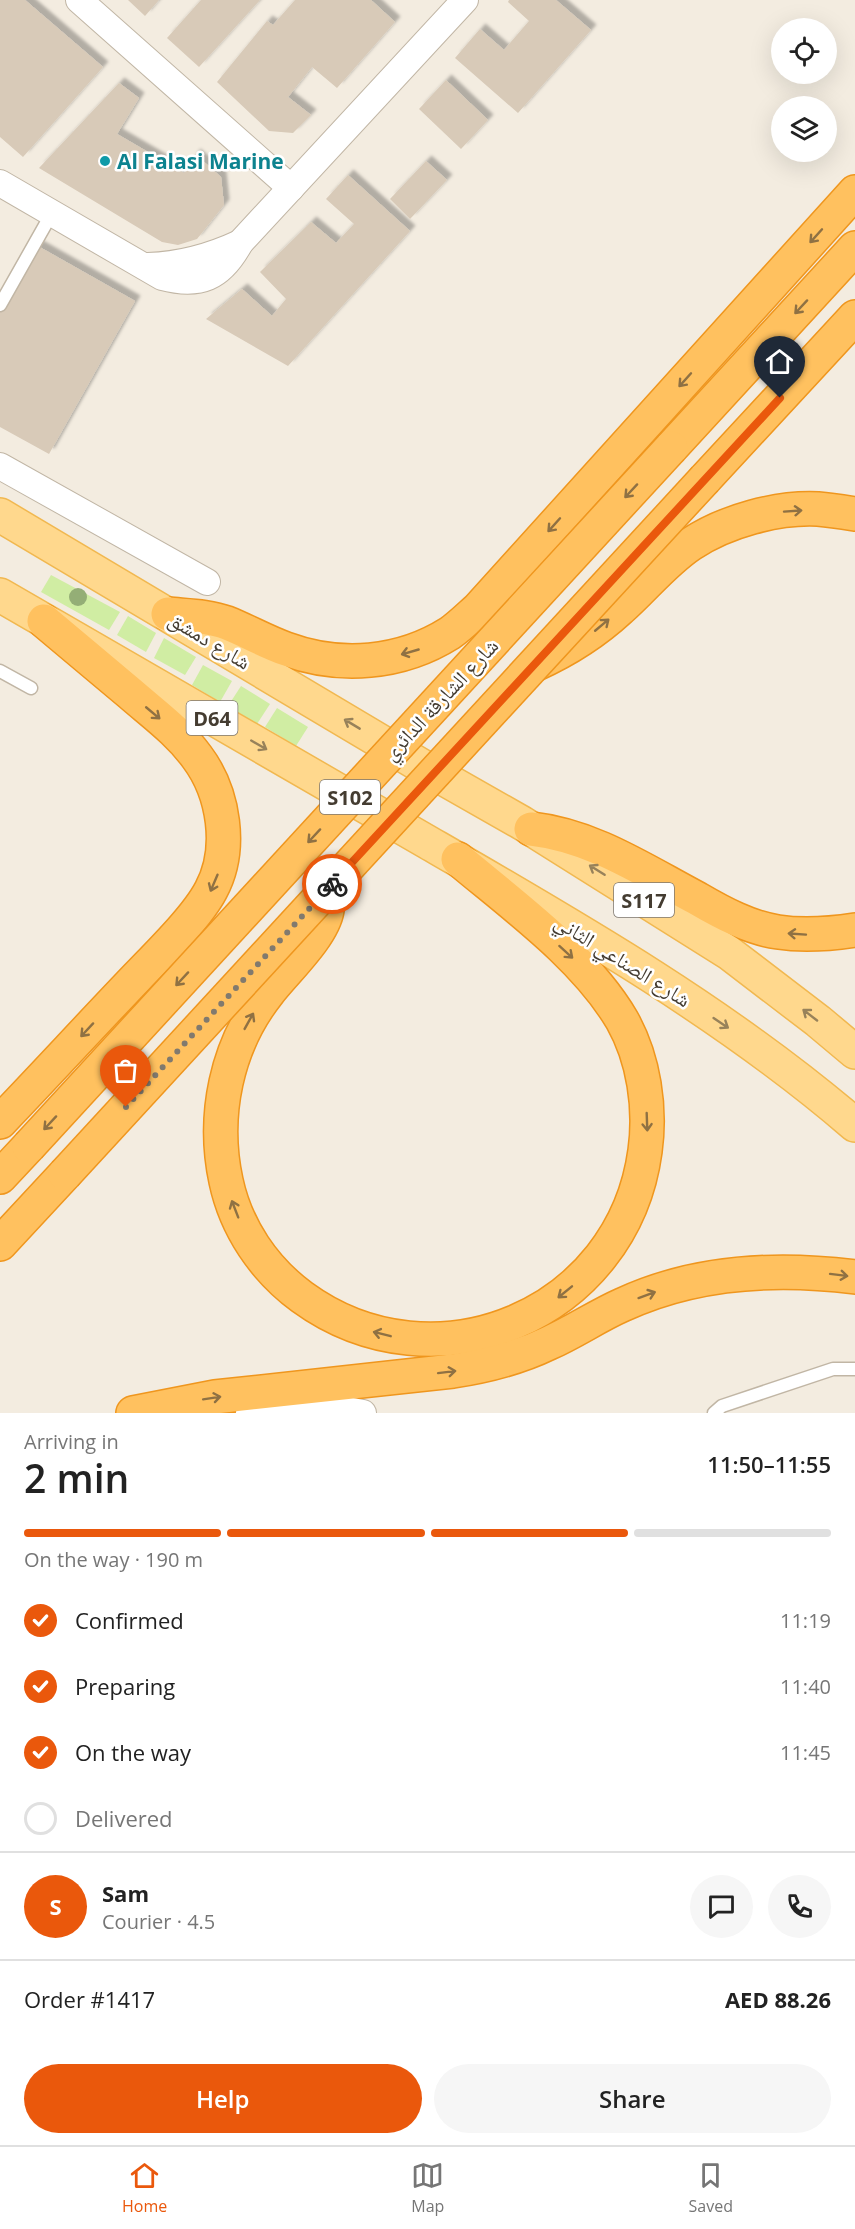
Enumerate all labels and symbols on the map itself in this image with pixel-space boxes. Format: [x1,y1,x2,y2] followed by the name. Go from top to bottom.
[117,147,284,175] place label: Al Falasi Marine
[98,154,112,168] marker: Al Falasi Marine
[809,228,823,243] one-way arrow
[794,299,808,314] one-way arrow
[754,336,805,398] pin
[678,372,692,387] one-way arrow
[624,484,638,499] one-way arrow
[783,505,803,516] one-way arrow
[547,517,561,532] one-way arrow
[164,605,256,675] street label: شارع دمشق
[594,618,610,631] one-way arrow
[376,632,506,768] street label: شارع الشارقة الدائري
[401,647,420,658] one-way arrow
[186,701,238,735] road number: D64
[145,706,160,720] one-way arrow
[344,718,361,730] one-way arrow
[250,739,267,751] one-way arrow
[320,780,380,814] road number: S102
[307,828,321,843] one-way arrow
[302,854,362,914] courier
[588,864,605,877] one-way arrow
[208,873,219,892] one-way arrow
[614,883,674,917] road number: S117
[548,907,696,1016] street label: شارع الصناعي الثاني
[787,928,807,939] one-way arrow
[558,945,573,959] one-way arrow
[175,971,189,986] one-way arrow
[802,1008,818,1021] one-way arrow
[244,1013,256,1030] one-way arrow
[713,1017,729,1029] one-way arrow
[80,1023,94,1038] one-way arrow
[100,1045,151,1107] pin
[641,1112,652,1132] one-way arrow
[43,1115,57,1130] one-way arrow
[229,1200,240,1219] one-way arrow
[829,1270,848,1281] one-way arrow
[558,1285,573,1299] one-way arrow
[637,1289,656,1300] one-way arrow
[373,1328,392,1340] one-way arrow
[437,1366,457,1377] one-way arrow
[201,1393,221,1404] one-way arrow

